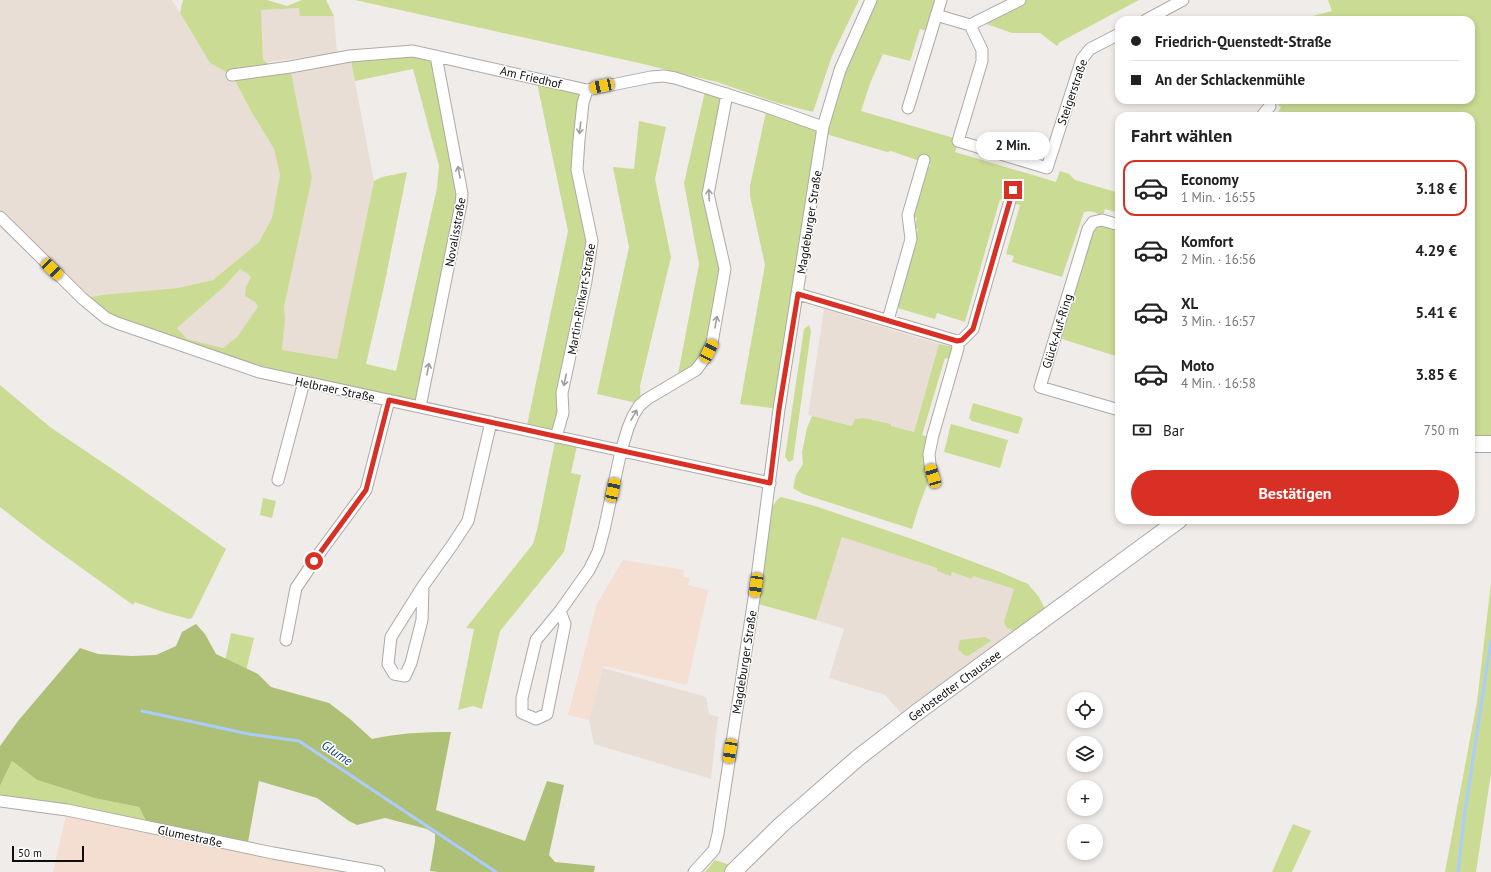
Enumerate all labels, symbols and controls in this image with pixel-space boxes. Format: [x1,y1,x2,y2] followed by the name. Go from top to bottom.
[1155,32,1331,51] text: Friedrich-Quenstedt-Straße
[1054,57,1090,127] street label: Steigerstraße
[499,63,564,92] street label: Am Friedhof
[1155,70,1305,89] text: An der Schlackenmühle
[589,78,615,94] car
[576,121,584,134] one-way arrow
[1131,124,1232,147] text: Fahrt wählen
[976,132,1050,160] callout: 2 Min.
[996,137,1030,154] text: 2 Min.
[454,166,462,179] one-way arrow
[793,169,825,275] street label: Magdeburger Straße
[1133,170,1169,206] icon: car
[1181,170,1239,189] text: Economy
[1415,179,1457,198] text: 3.18 €
[1004,181,1022,199] route end
[706,189,713,202] one-way arrow
[1181,189,1256,206] text: 1 Min. · 16:55
[442,196,468,268] street label: Novalisstraße
[1133,232,1169,268] icon: car
[1181,232,1233,251] text: Komfort
[1415,241,1457,260] text: 4.29 €
[564,242,598,356] street label: Martin-Rinkart-Straße
[1181,251,1256,268] text: 2 Min. · 16:56
[39,256,65,282] car
[1039,292,1075,370] street label: Glück-Auf-Ring
[1133,294,1169,330] icon: car
[1181,294,1198,313] text: XL
[1415,303,1457,322] text: 5.41 €
[1181,313,1256,330] text: 3 Min. · 16:57
[712,316,720,329] one-way arrow
[698,338,720,364] car
[1133,356,1169,392] icon: car
[1181,356,1214,375] text: Moto
[424,363,432,376] one-way arrow
[1415,365,1457,384] text: 3.85 €
[294,373,376,405] street label: Helbraer Straße
[561,373,569,386] one-way arrow
[1181,375,1256,392] text: 4 Min. · 16:58
[631,409,639,421] one-way arrow
[1131,419,1153,441] icon: cash
[1163,421,1184,440] text: Bar
[1424,422,1459,439] text: 750 m
[924,463,942,489] car
[1131,470,1459,516] button: Bestätigen
[605,477,621,503] car
[305,552,323,570] route start
[748,572,764,598] car
[728,609,760,715] street label: Magdeburger Straße
[905,646,1003,724] street label: Gerbstedter Chaussee
[1067,692,1103,860] map controls
[1067,692,1103,728] button: locate
[1067,736,1103,772] button: layers
[318,737,356,769] water label: Glume
[722,738,738,764] car
[1067,780,1103,816] button: +
[156,822,224,850] street label: Glumestraße
[1067,824,1103,860] button: −
[12,844,84,863] scale bar
[18,846,42,860] text: 50 m

